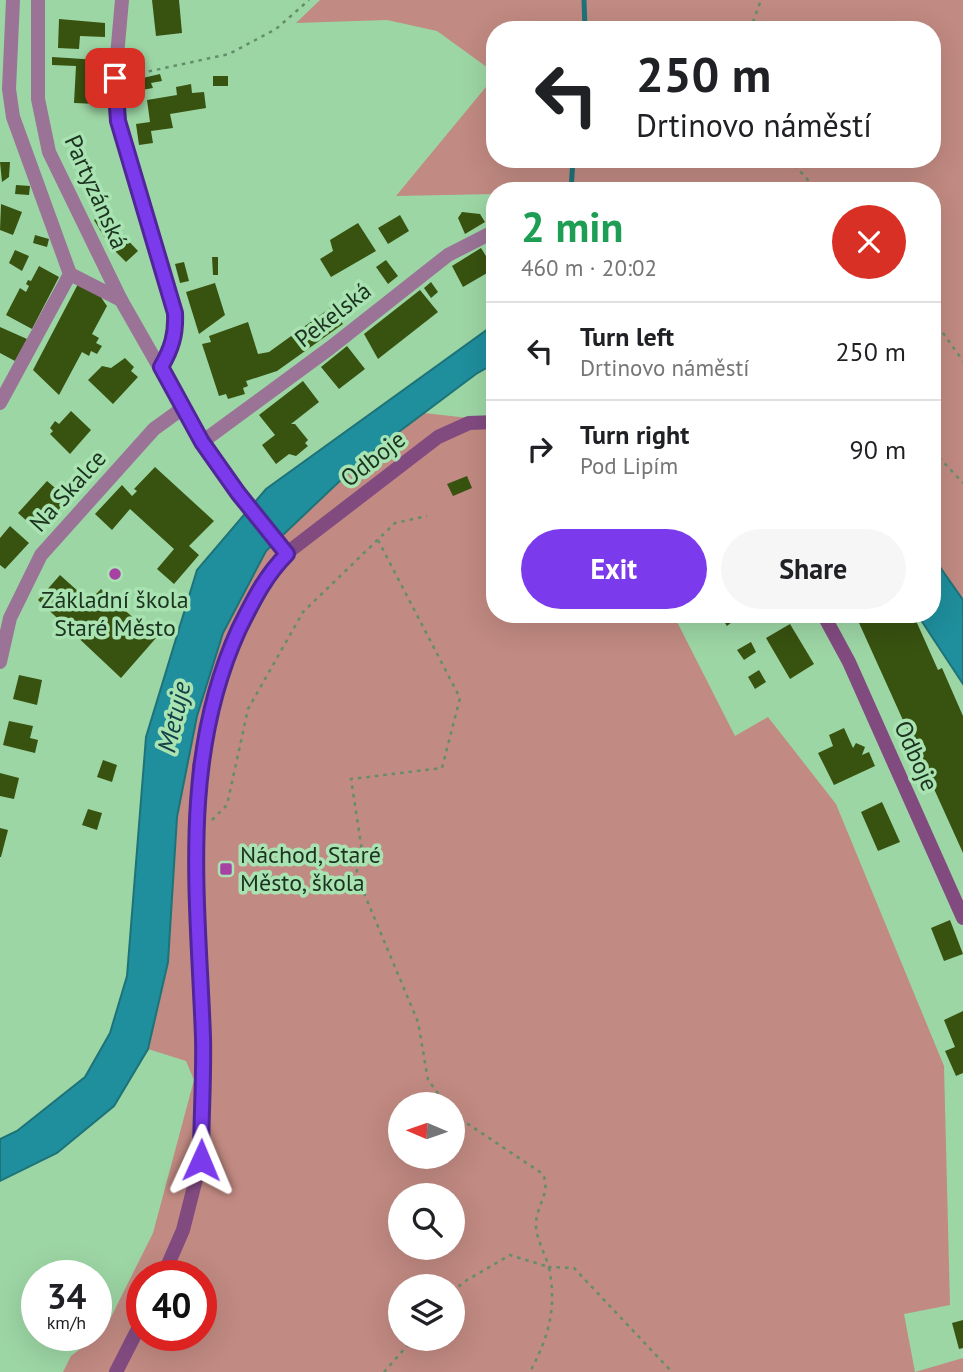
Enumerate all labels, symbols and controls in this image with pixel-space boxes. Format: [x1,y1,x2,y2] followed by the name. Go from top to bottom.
[636,42,771,106] text: 250 m
[85,48,145,108] pin
[521,49,612,140] icon: left
[96,59,134,97] icon: arrive
[636,104,872,146] text: Drtinovo náměstí
[58,130,135,254] street label: Partyzánská
[521,199,623,254] text: 2 min
[832,205,906,279] button: close
[521,253,657,282] text: 460 m · 20:02
[288,275,377,354] street label: Pekelská
[580,320,674,353] text: Turn left
[521,332,559,370] icon: left
[835,335,906,368] text: 250 m
[580,353,749,382] text: Drtinovo náměstí
[580,418,689,451] text: Turn right
[334,424,411,494] street label: Odboje
[521,430,559,468] icon: right
[850,433,906,466] text: 90 m
[23,443,113,538] street label: Na Skalce
[580,451,678,480] text: Pod Lipím
[521,529,707,609] button: Exit
[721,529,906,609] button: Share
[107,566,123,582] marker: Základní škola Staré Město
[41,584,189,643] place label: Základní škola Staré Město
[149,678,198,756] water label: Metuje
[887,716,946,796] street label: Odboje
[240,839,381,898] place label: Náchod, Staré Město, škola
[218,861,234,877] marker: Náchod, Staré Město, škola
[388,1092,466,1169] north arrow
[388,1092,465,1351] map controls
[164,1123,238,1197] position arrow
[388,1183,465,1260] button: search
[126,1260,217,1351] speed limit sign: 40
[47,1273,86,1319] text: 34
[388,1274,465,1351] button: layers
[47,1311,86,1334] text: km/h

